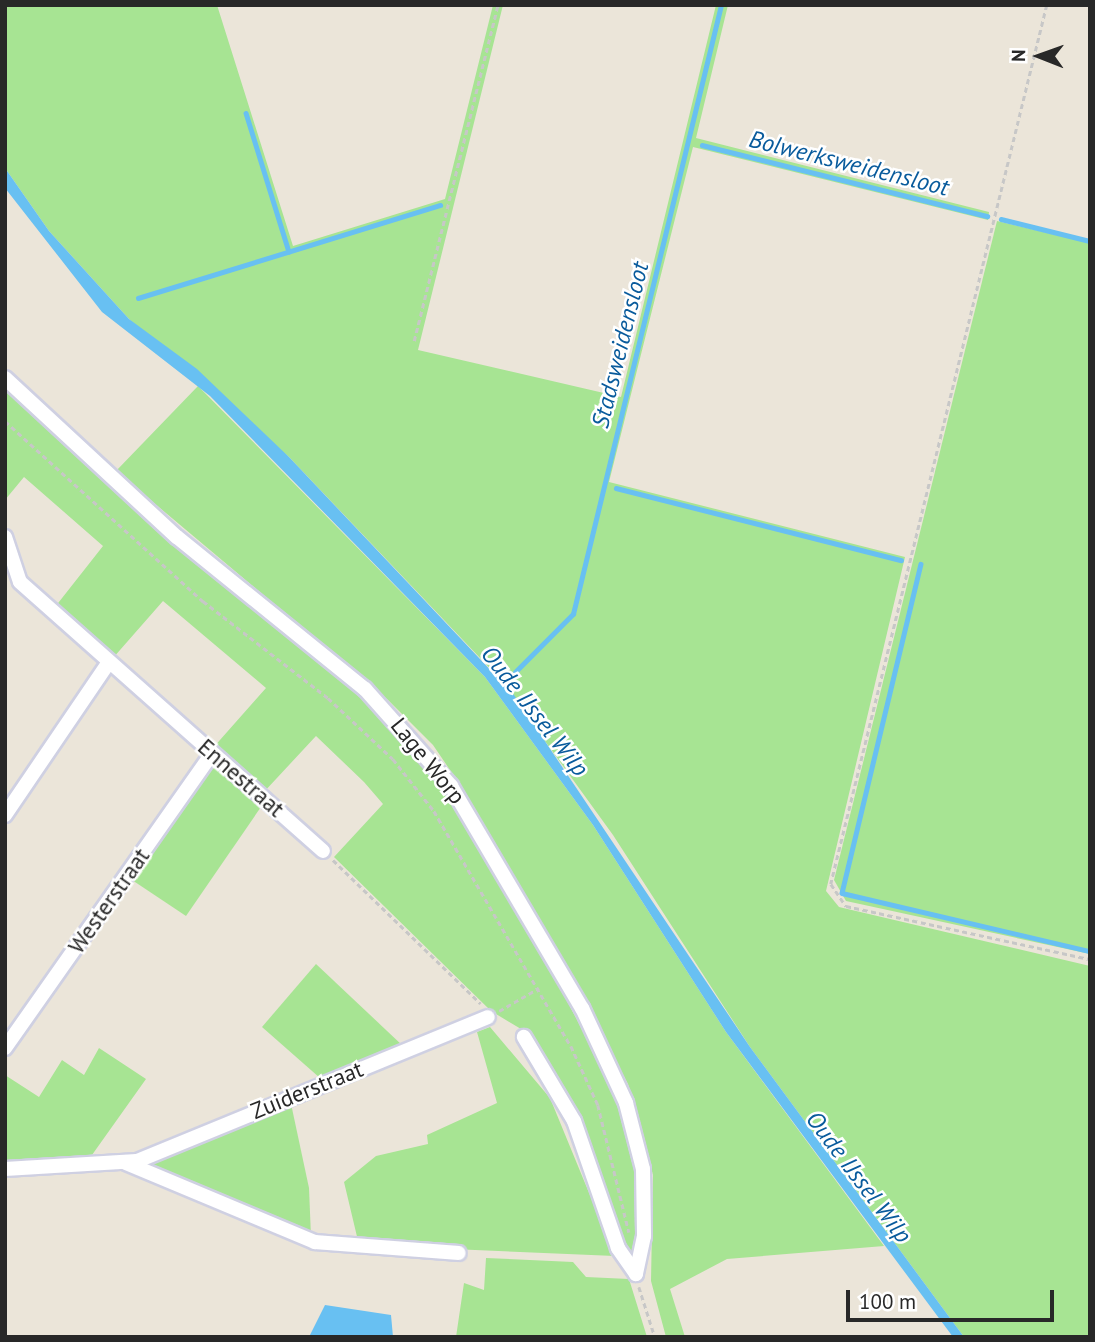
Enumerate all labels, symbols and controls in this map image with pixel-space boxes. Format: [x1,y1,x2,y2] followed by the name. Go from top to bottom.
[1004,21,1074,91] north arrow
[1006,49,1030,62] text: N
[746,124,952,202] water label: Bolwerksweidensloot
[585,259,655,431] water label: Stadsweidensloot
[475,640,595,782] water label: Oude IJssel Wilp
[385,712,471,810] street label: Lage Worp
[192,733,290,823] street label: Ennestraat
[63,843,155,959] street label: Westerstraat
[247,1055,367,1125] street label: Zuiderstraat
[800,1105,918,1249] water label: Oude IJssel Wilp
[850,1276,1058,1320] scale bar
[859,1288,916,1315] text: 100 m

